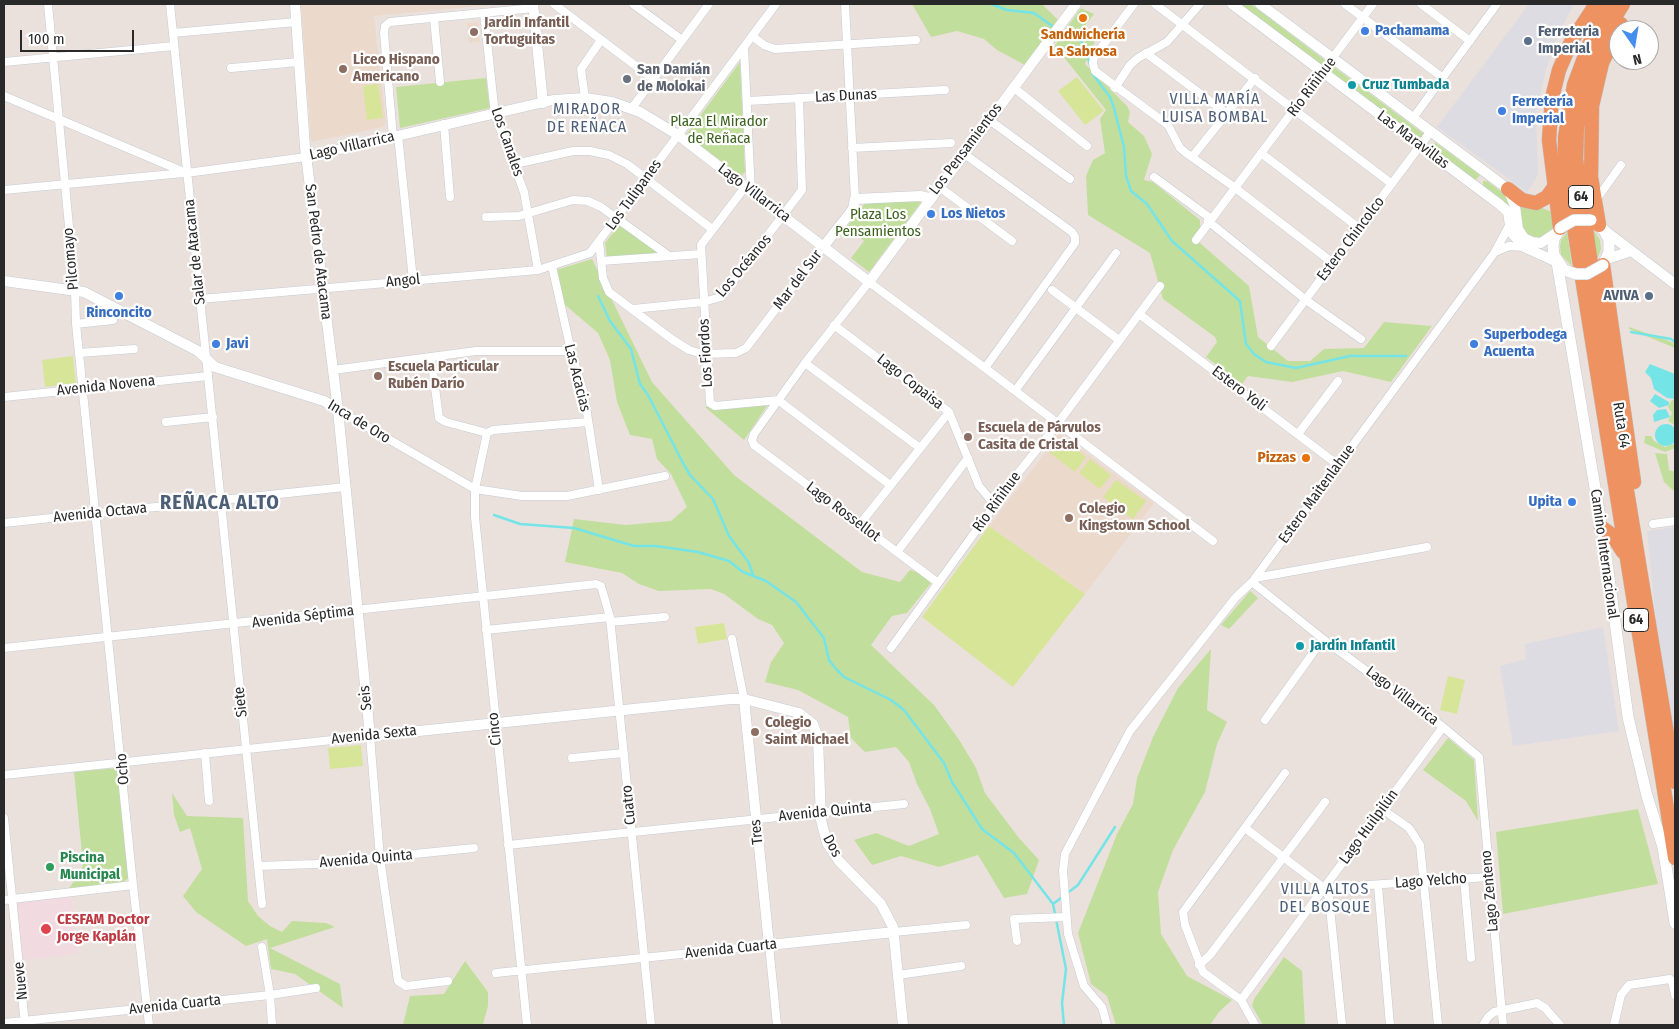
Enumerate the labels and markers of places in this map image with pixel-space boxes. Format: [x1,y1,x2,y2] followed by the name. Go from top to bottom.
[1077,12,1089,24] marker: Sandwichería La Sabrosa
[484,14,569,49] place label: Jardín Infantil Tortuguitas
[1375,22,1450,40] place label: Pachamama
[1538,23,1599,58] place label: Ferreteria Imperial
[1359,25,1371,37] marker: Pachamama
[468,26,480,38] marker: Jardín Infantil Tortuguitas
[1041,26,1125,61] place label: Sandwichería La Sabrosa
[1522,35,1534,47] marker: Ferreteria Imperial
[353,51,440,86] place label: Liceo Hispano Americano
[637,61,710,96] place label: San Damián de Molokai
[337,63,349,75] marker: Liceo Hispano Americano
[621,73,633,85] marker: San Damián de Molokai
[1362,76,1449,94] place label: Cruz Tumbada
[1346,79,1358,91] marker: Cruz Tumbada
[1512,93,1573,128] place label: Ferretería Imperial
[1496,105,1508,117] marker: Ferretería Imperial
[941,205,1005,223] place label: Los Nietos
[925,208,937,220] marker: Los Nietos
[1603,287,1639,305] place label: AVIVA
[113,290,125,302] marker: Rinconcito
[1643,290,1655,302] marker: AVIVA
[86,304,152,322] place label: Rinconcito
[1484,326,1567,361] place label: Superbodega Acuenta
[226,335,249,353] place label: Javi
[210,338,222,350] marker: Javi
[1468,338,1480,350] marker: Superbodega Acuenta
[388,358,499,393] place label: Escuela Particular Rubén Darío
[372,370,384,382] marker: Escuela Particular Rubén Darío
[978,419,1101,454] place label: Escuela de Párvulos Casita de Cristal
[962,431,974,443] marker: Escuela de Párvulos Casita de Cristal
[1258,449,1296,467] place label: Pizzas
[1300,452,1312,464] marker: Pizzas
[1529,493,1562,511] place label: Upita
[1566,496,1578,508] marker: Upita
[1079,500,1190,535] place label: Colegio Kingstown School
[1063,512,1075,524] marker: Colegio Kingstown School
[1310,637,1395,655] place label: Jardín Infantil
[1294,640,1306,652] marker: Jardín Infantil
[765,714,849,749] place label: Colegio Saint Michael
[749,726,761,738] marker: Colegio Saint Michael
[60,849,120,884] place label: Piscina Municipal
[44,861,56,873] marker: Piscina Municipal
[57,911,150,946] place label: CESFAM Doctor Jorge Kaplán
[39,922,53,936] marker: CESFAM Doctor Jorge Kaplán

